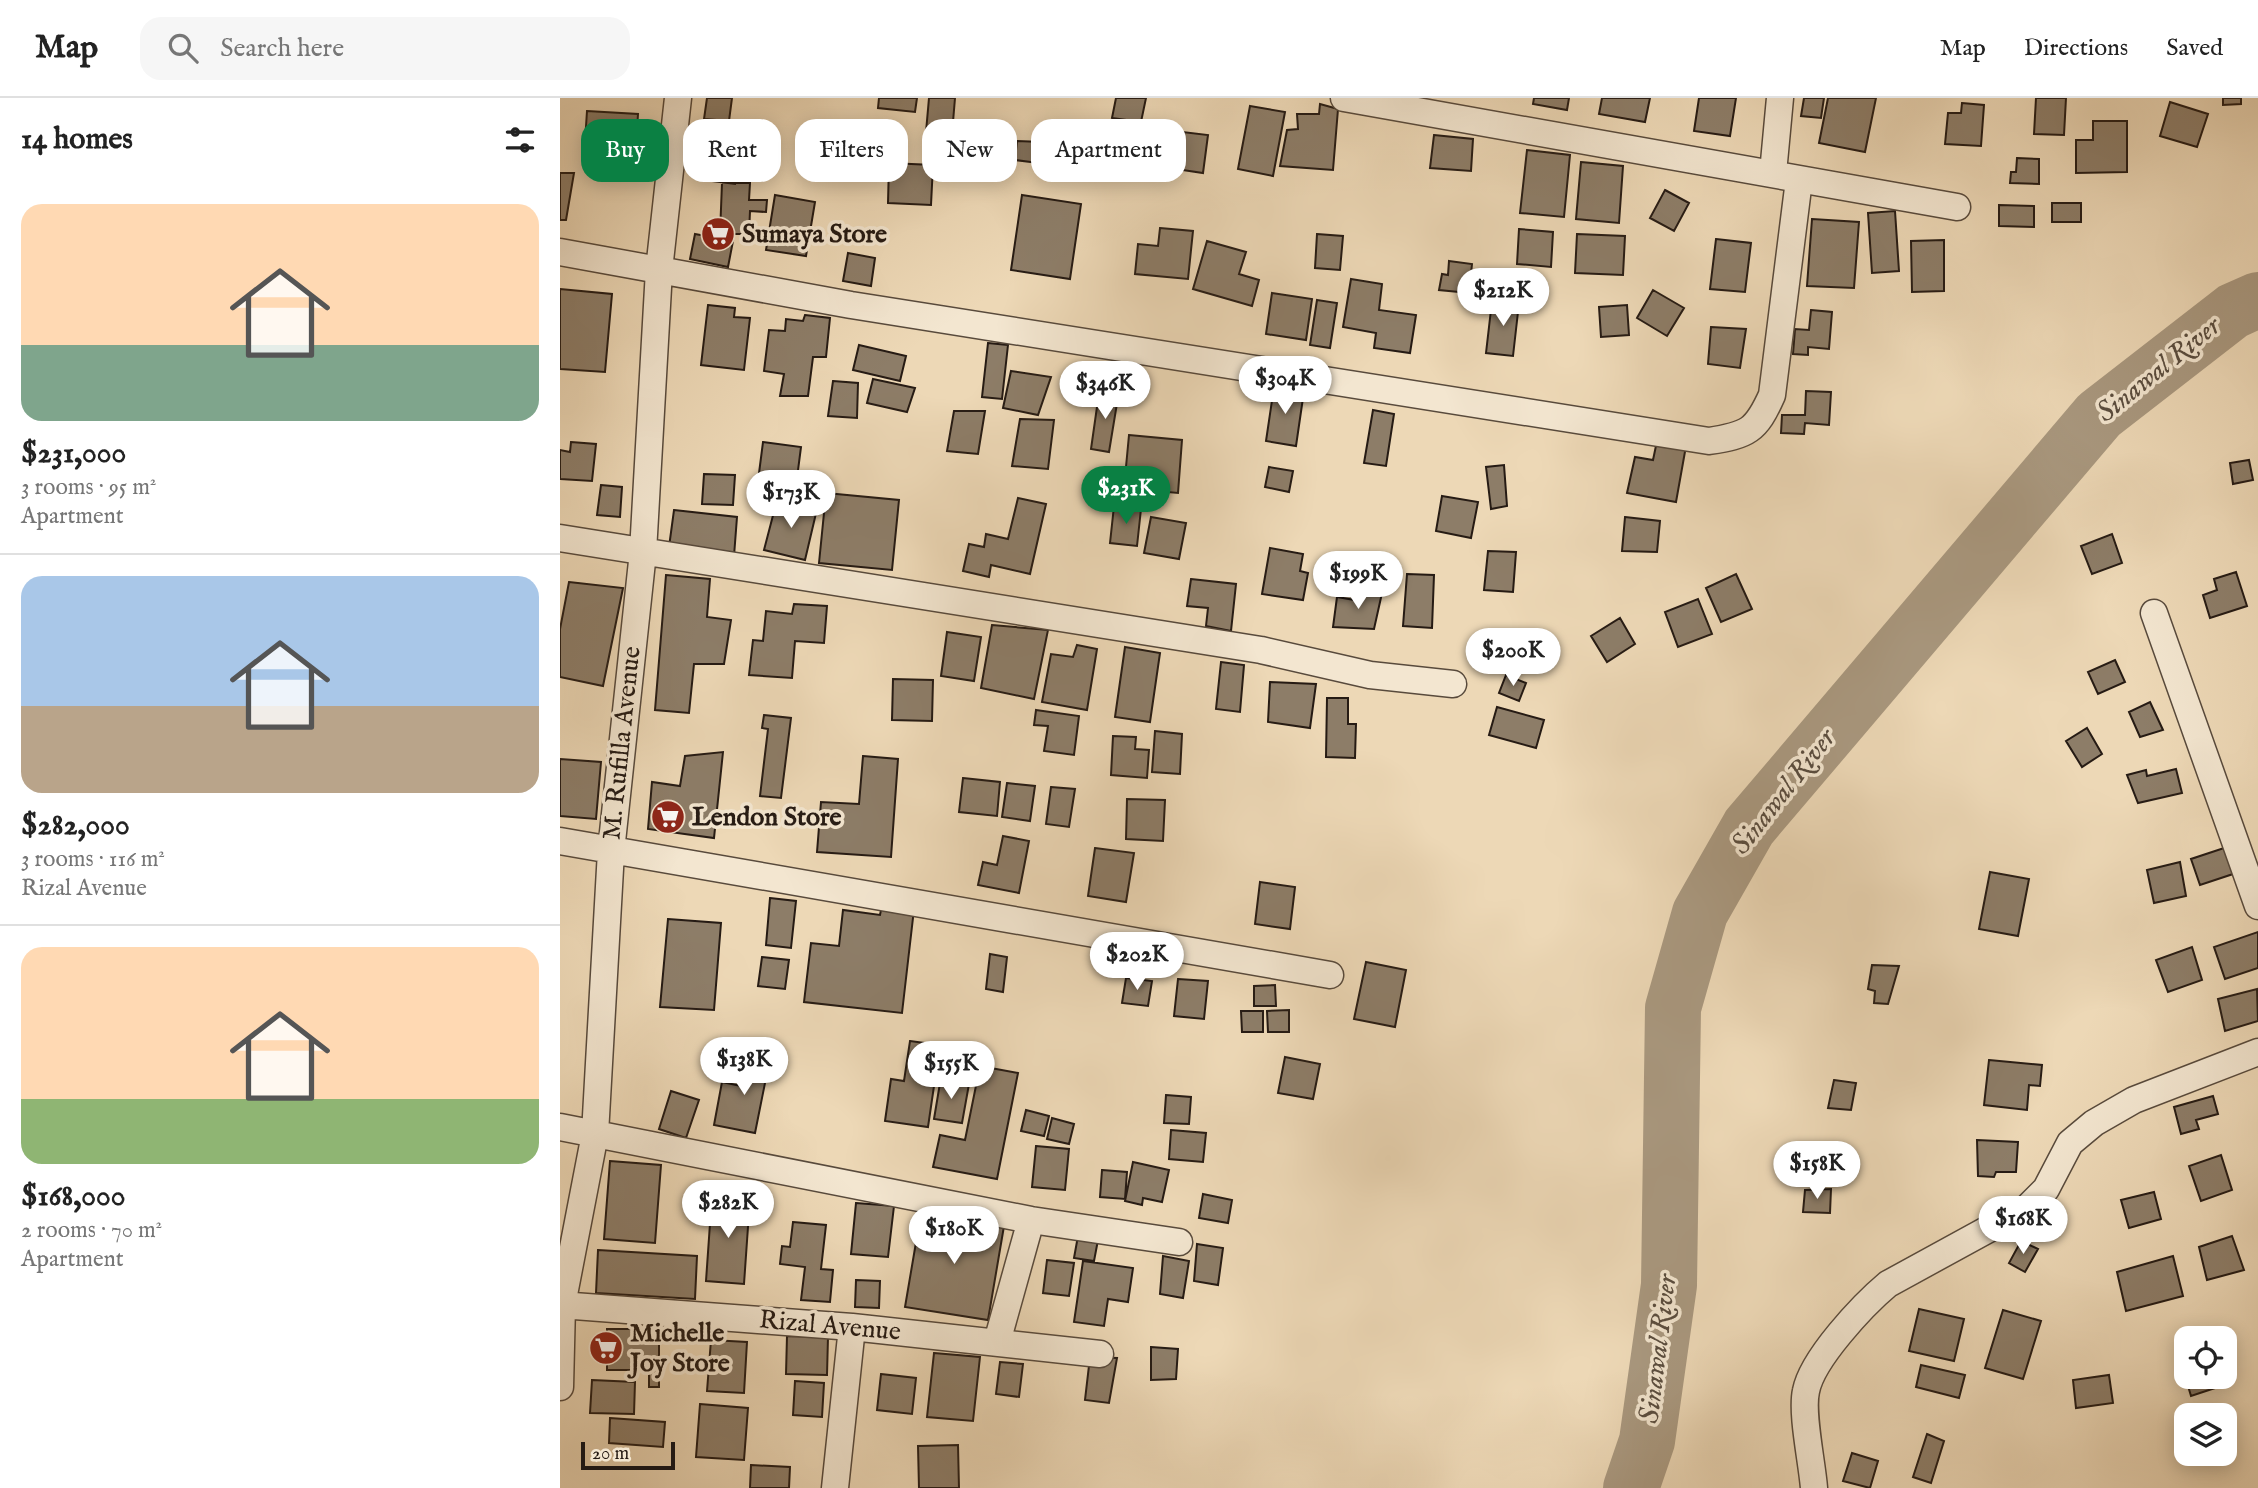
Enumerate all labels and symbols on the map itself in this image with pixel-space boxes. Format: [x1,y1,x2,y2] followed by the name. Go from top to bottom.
[699,215,737,253] supermarket icon: Sumaya Store
[742,218,887,251] place label: Sumaya Store
[1454,268,1552,328] pin: $212K
[2090,308,2229,431] water label: Sinawal River
[1236,356,1334,416] pin: $304K
[1056,362,1154,421] pin: $346K
[1077,466,1175,526] pin: $231K
[742,470,840,530] pin: $173K
[1309,552,1407,611] pin: $199K
[1464,628,1562,688] pin: $200K
[595,644,649,841] street label: M. Rufilla Avenue
[1724,721,1845,862] water label: Sinawal River
[649,798,687,836] supermarket icon: Lendon Store
[692,801,841,834] place label: Lendon Store
[1088,932,1186,992] pin: $202K
[695,1038,793,1097] pin: $138K
[902,1042,1000,1101] pin: $155K
[1768,1142,1866,1201] pin: $158K
[679,1180,777,1240] pin: $282K
[1974,1196,2072,1256] pin: $168K
[905,1206,1003,1266] pin: $180K
[1632,1271,1686,1426] water label: Sinawal River
[758,1303,902,1349] street label: Rizal Avenue
[627,1317,730,1380] place label: Michelle Joy Store
[587,1329,625,1367] supermarket icon: Michelle Joy Store
[581,1439,676,1471] scale bar

